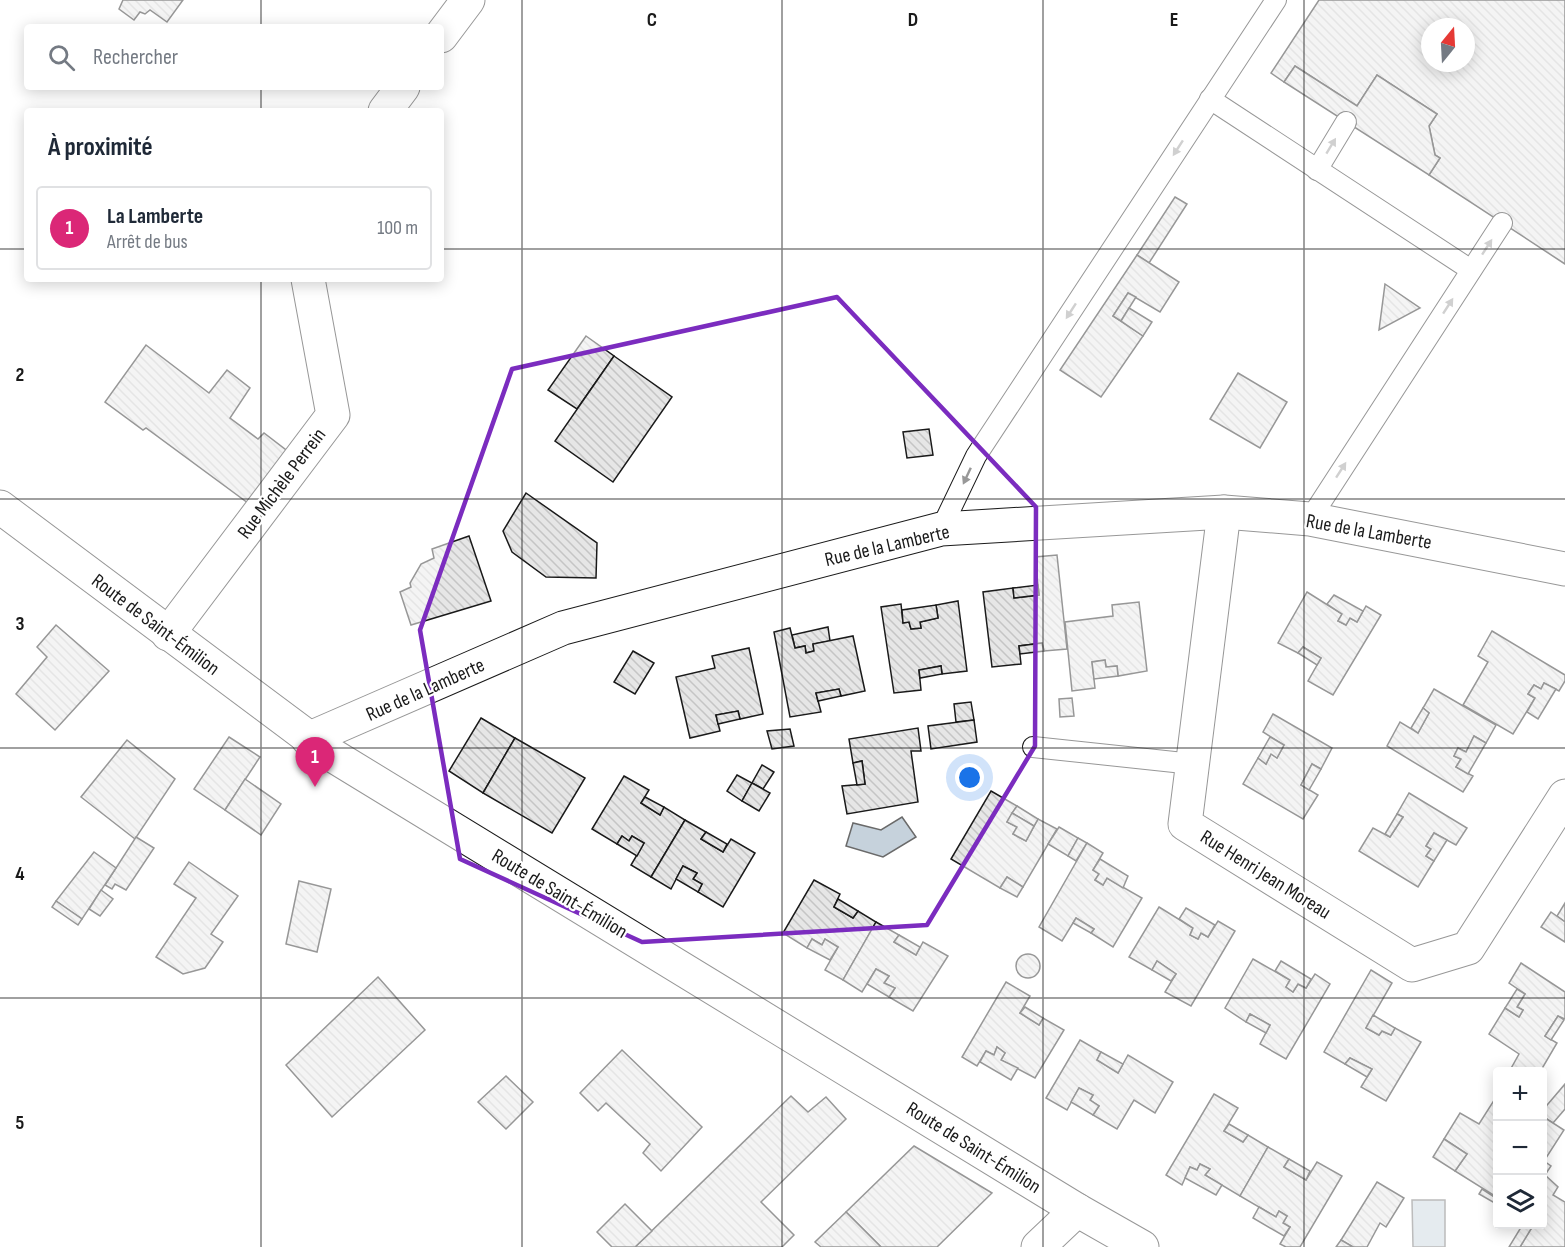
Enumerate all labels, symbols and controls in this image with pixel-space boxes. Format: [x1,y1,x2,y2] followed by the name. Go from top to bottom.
[647,8,657,32] text: C
[908,8,918,32] text: D
[1170,8,1178,32] text: E
[1421,18,1475,72] north arrow
[24,24,444,90] search box
[45,41,78,74] icon: search
[93,44,178,71] text: Rechercher
[48,132,153,163] text: À proximité
[1326,138,1337,154] one-way arrow
[1173,140,1184,156] one-way arrow
[107,203,203,230] text: La Lamberte
[66,216,73,240] text: 1
[377,216,418,240] text: 100 m
[107,230,188,254] text: Arrêt de bus
[1481,239,1492,255] one-way arrow
[1442,298,1453,314] one-way arrow
[1066,303,1077,319] one-way arrow
[16,363,24,387] text: 2
[233,424,331,544] street label: Rue Michèle Perrein
[1336,461,1347,478] one-way arrow
[962,467,971,484] one-way arrow
[1304,509,1434,555] street label: Rue de la Lamberte
[823,520,952,572] street label: Rue de la Lamberte
[87,569,224,681] street label: Route de Saint-Émilion
[16,612,25,636] text: 3
[362,653,488,727] street label: Rue de la Lamberte
[296,738,334,787] pin: 1
[955,763,984,792] your location
[1196,825,1335,925] street label: Rue Henri Jean Moreau
[487,844,632,944] street label: Route de Saint-Émilion
[15,862,25,886] text: 4
[1493,1067,1547,1229] map controls
[1493,1067,1547,1121] button: +
[902,1097,1045,1199] street label: Route de Saint-Émilion
[16,1111,25,1135] text: 5
[1493,1121,1547,1175] button: −
[1493,1175,1547,1229] button: layers

